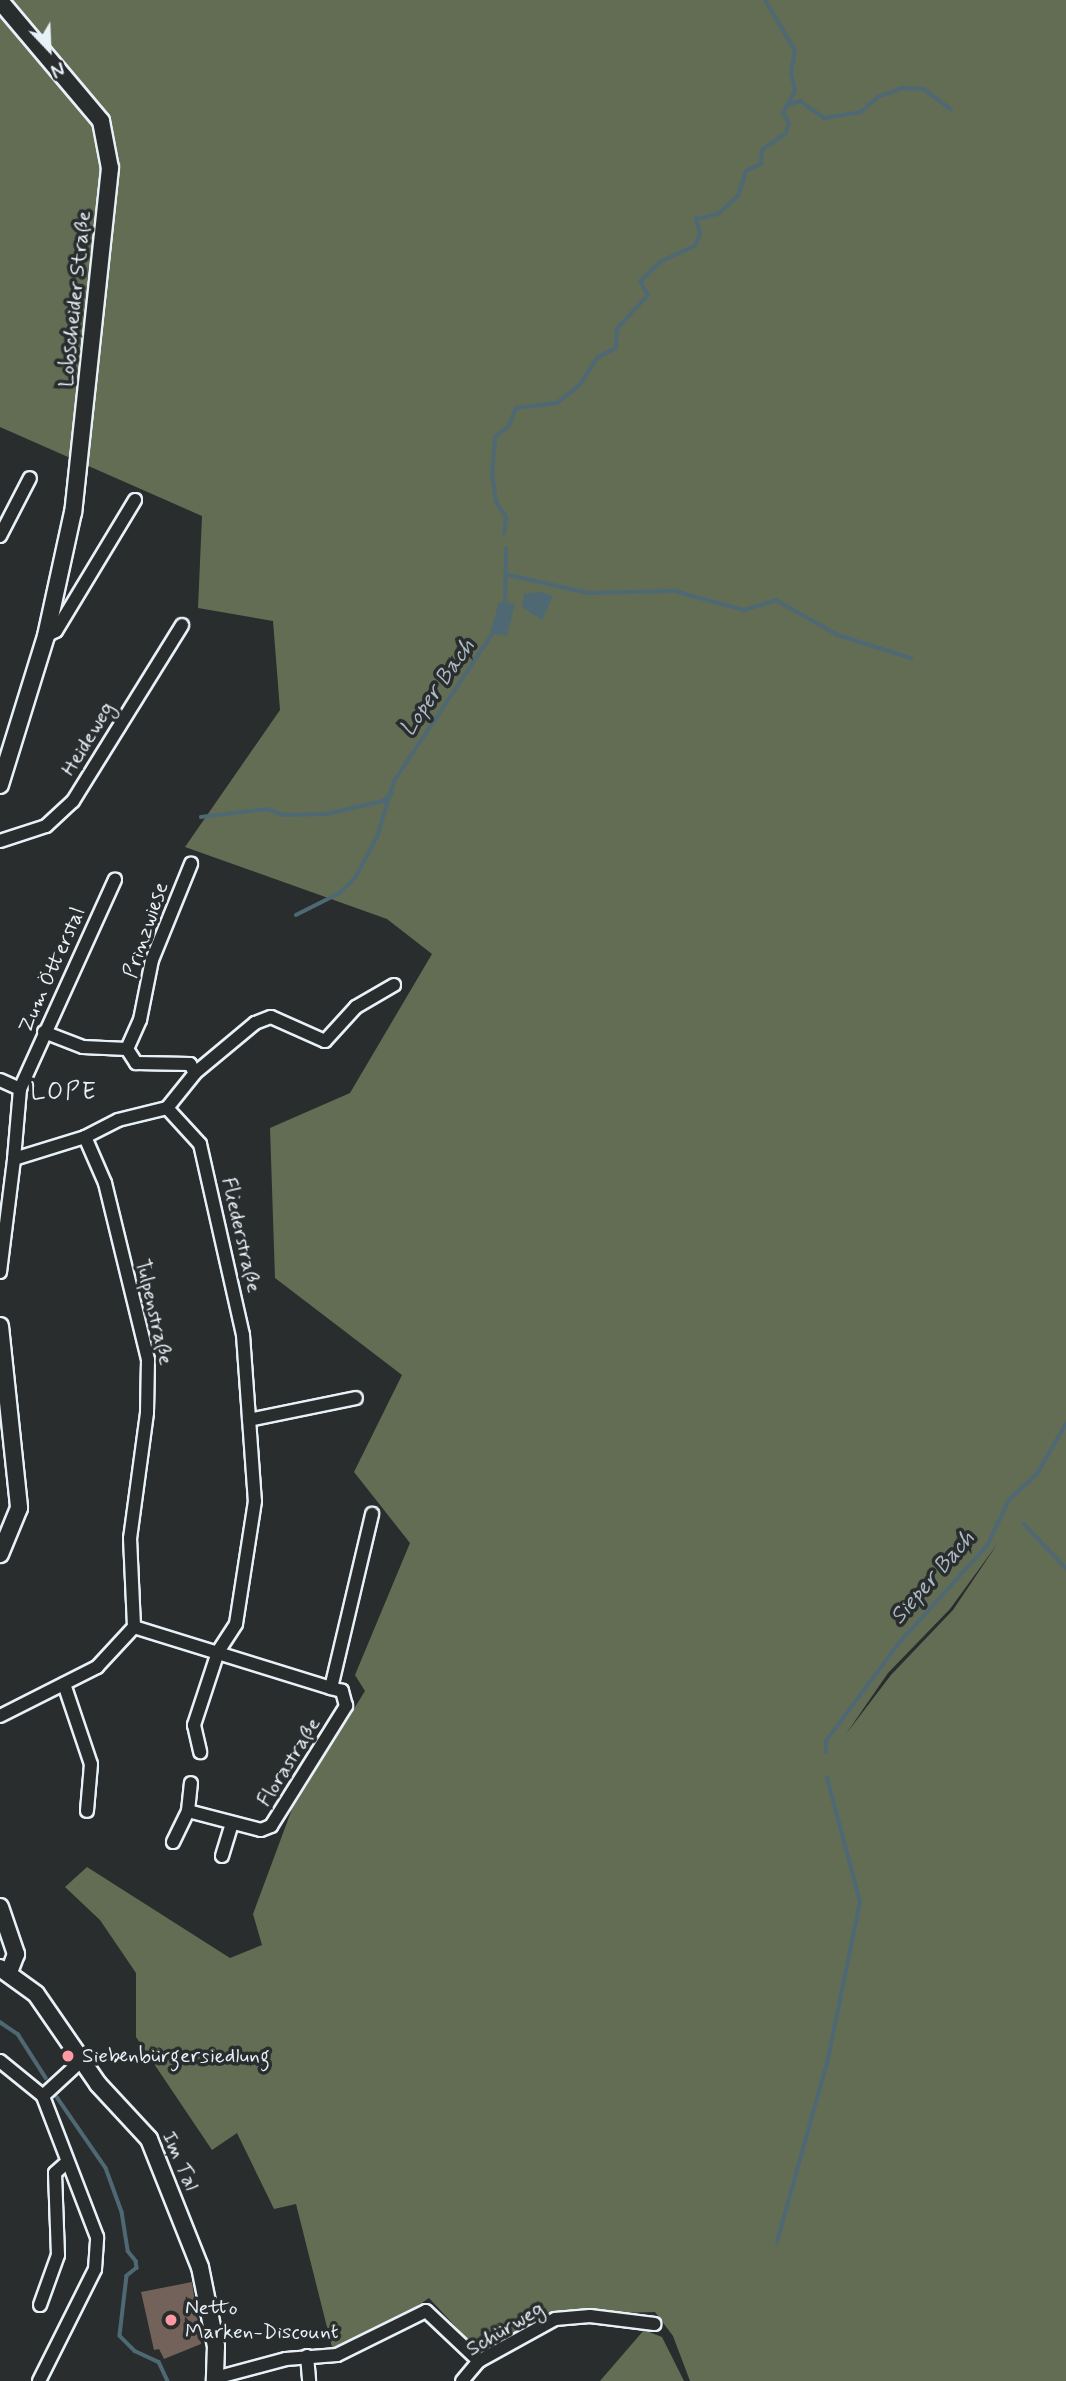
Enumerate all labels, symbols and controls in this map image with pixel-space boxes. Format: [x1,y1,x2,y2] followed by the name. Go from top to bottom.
[14,14,84,84] north arrow
[47,55,68,83] text: N
[53,211,97,387] street label: Lobscheider Straße
[395,635,481,741] water label: Loper Bach
[56,697,120,781] street label: Heideweg
[118,879,174,981] street label: Prinzwiese
[13,903,91,1037] street label: Zum Ötterstal
[30,1079,98,1107] district label: LOPE
[216,1175,266,1295] street label: Fliederstraße
[130,1257,178,1367] street label: Tulpenstraße
[885,1526,981,1630] water label: Sieper Bach
[252,1713,326,1811] street label: Florastraße
[82,2043,270,2069] place label: Siebenbürgersiedlung
[60,2048,76,2064] marker: Siebenbürgersiedlung
[157,2129,203,2193] street label: Im Tal
[185,2295,339,2345] place label: Netto Marken-Discount
[462,2296,548,2362] street label: Schürweg
[163,2312,179,2328] marker: Netto Marken-Discount

